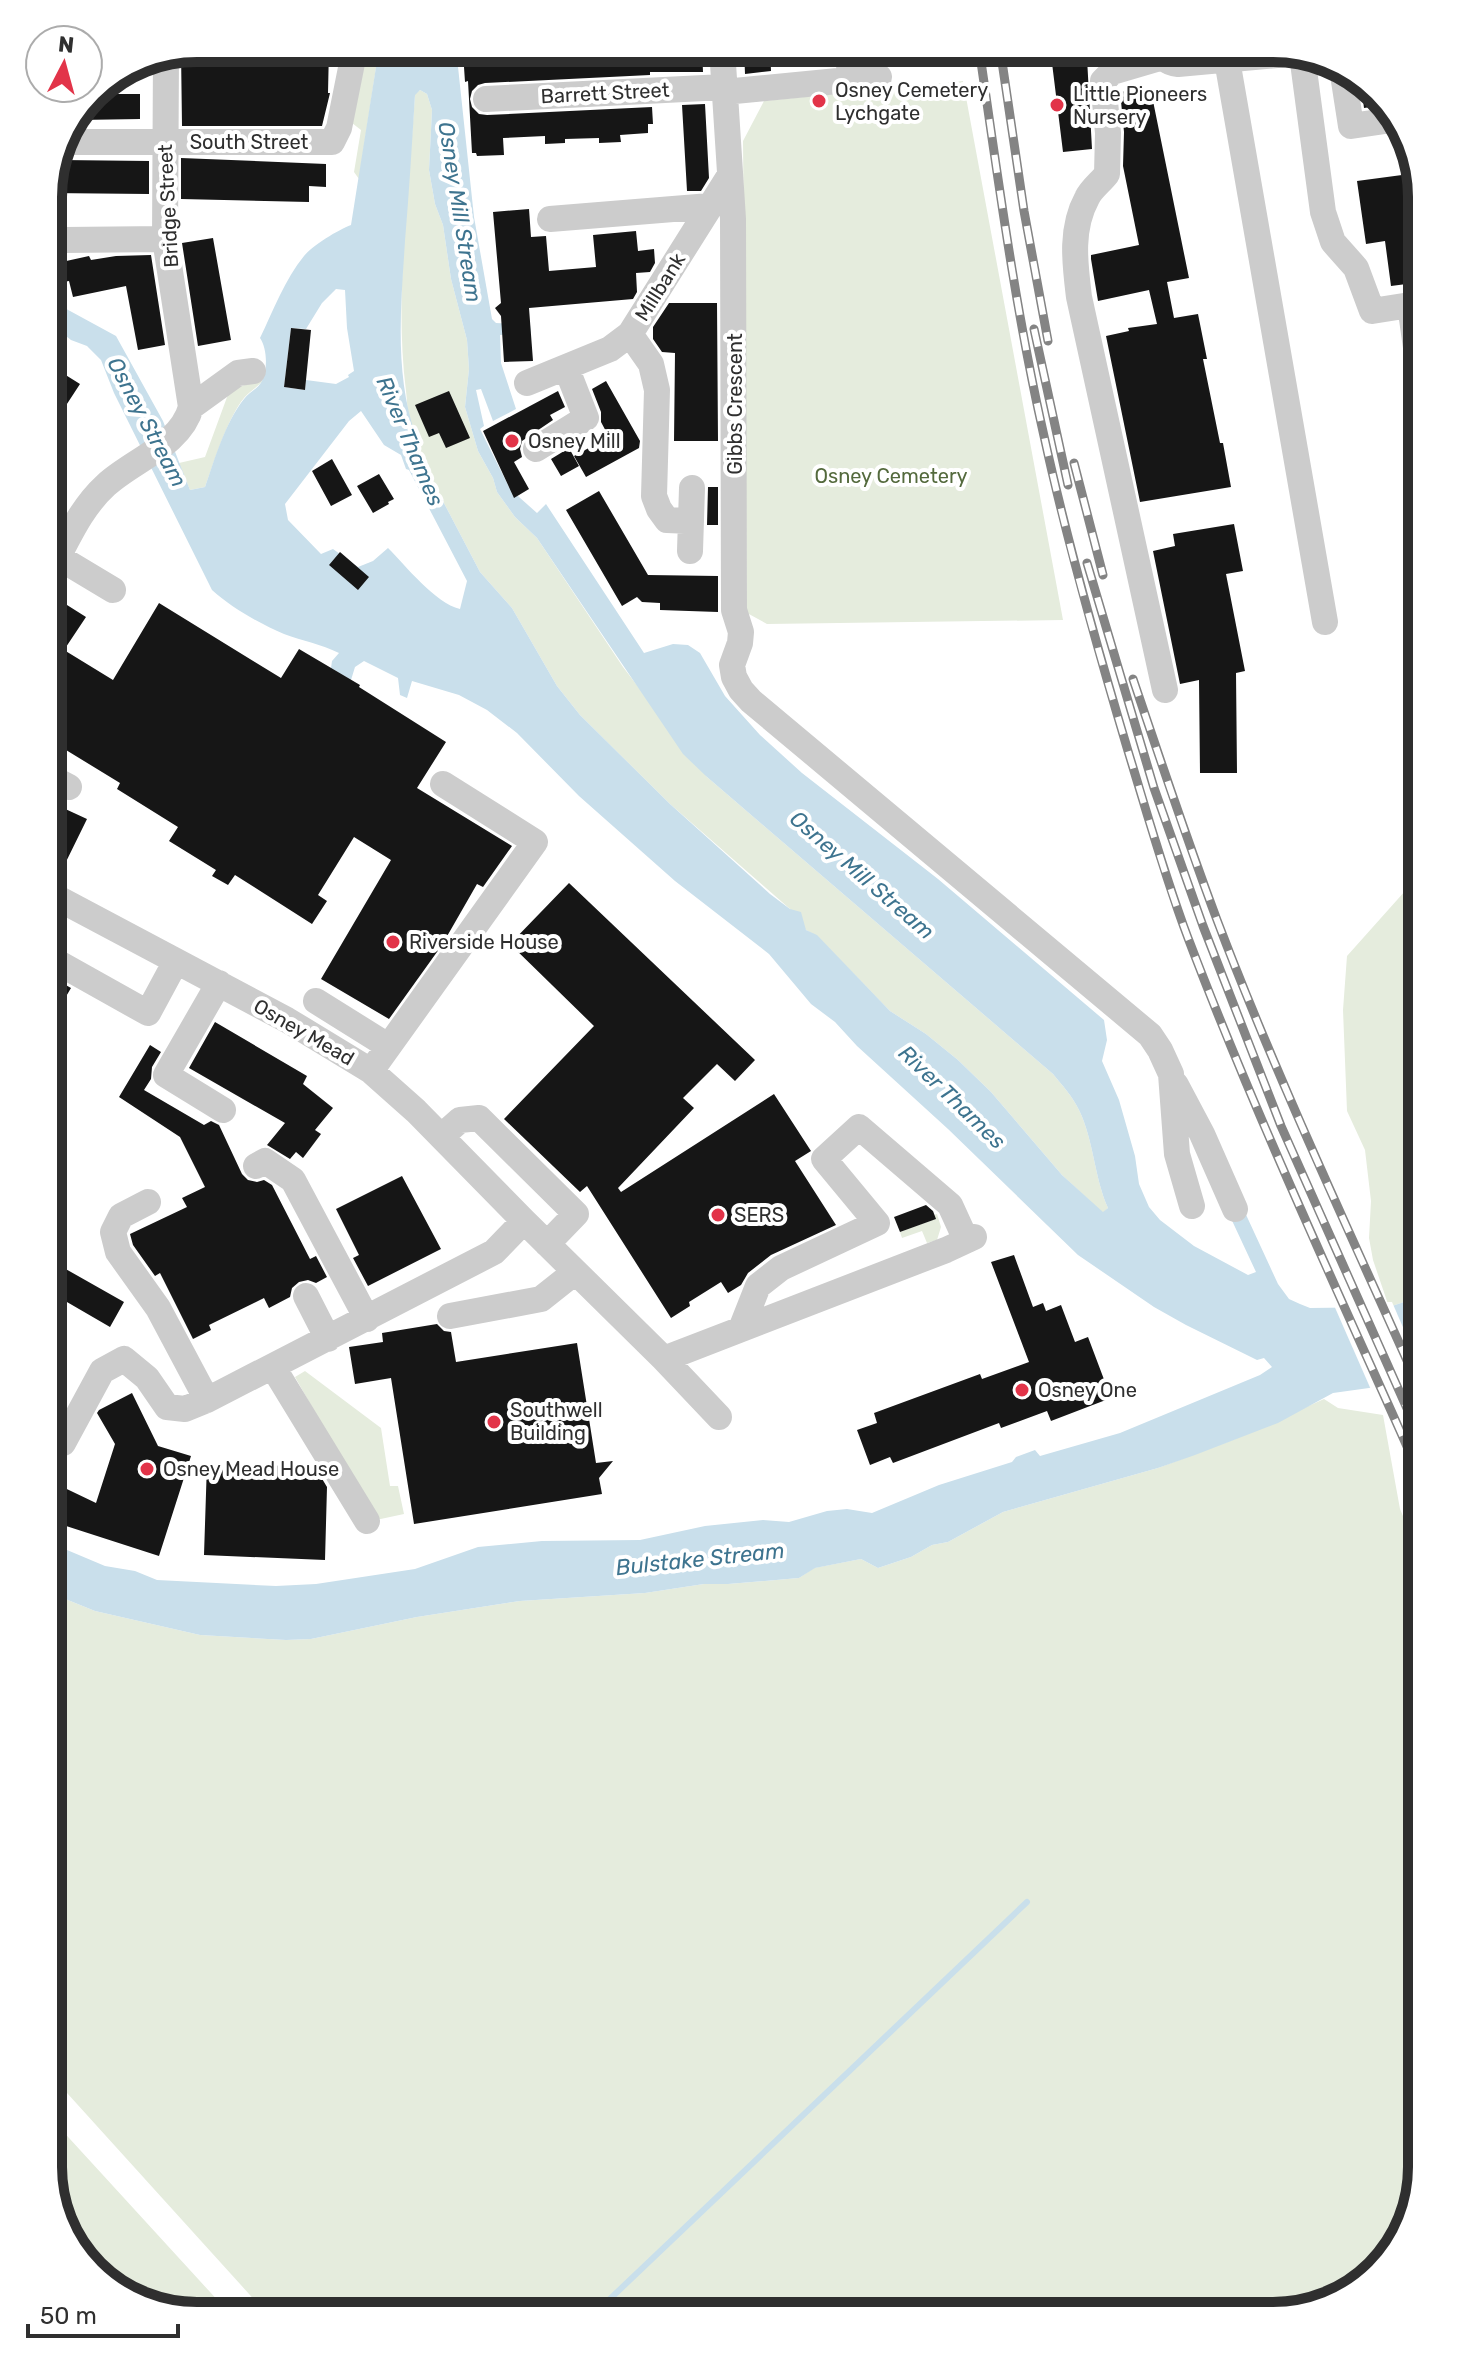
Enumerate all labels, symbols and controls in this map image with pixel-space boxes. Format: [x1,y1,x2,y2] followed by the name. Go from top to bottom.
[24,24,104,104] north arrow
[57,30,75,59] text: N
[540,78,670,108] street label: Barrett Street
[835,78,988,125] place label: Osney Cemetery Lychgate
[1073,82,1207,129] place label: Little Pioneers Nursery
[810,92,828,110] marker: Osney Cemetery Lychgate
[1048,96,1066,114] marker: Little Pioneers Nursery
[432,120,488,304] water label: Osney Mill Stream
[190,130,309,154] street label: South Street
[153,143,183,268] street label: Bridge Street
[630,248,691,326] street label: Millbank
[723,333,747,475] street label: Gibbs Crescent
[101,352,193,492] water label: Osney Stream
[371,372,449,510] water label: River Thames
[528,429,621,453] place label: Osney Mill
[503,432,521,450] marker: Osney Mill
[814,464,968,488] park label: Osney Cemetery
[784,805,940,945] water label: Osney Mill Stream
[409,930,559,954] place label: Riverside House
[384,933,402,951] marker: Riverside House
[249,994,359,1070] street label: Osney Mead
[893,1039,1011,1155] water label: River Thames
[734,1203,784,1227] place label: SERS
[709,1206,727,1224] marker: SERS
[1038,1378,1137,1402] place label: Osney One
[1013,1381,1031,1399] marker: Osney One
[510,1398,603,1445] place label: Southwell Building
[485,1413,503,1431] marker: Southwell Building
[163,1457,339,1481] place label: Osney Mead House
[138,1460,156,1478] marker: Osney Mead House
[614,1537,786,1581] water label: Bulstake Stream
[28,2288,178,2338] scale bar
[40,2302,97,2330] text: 50 m

